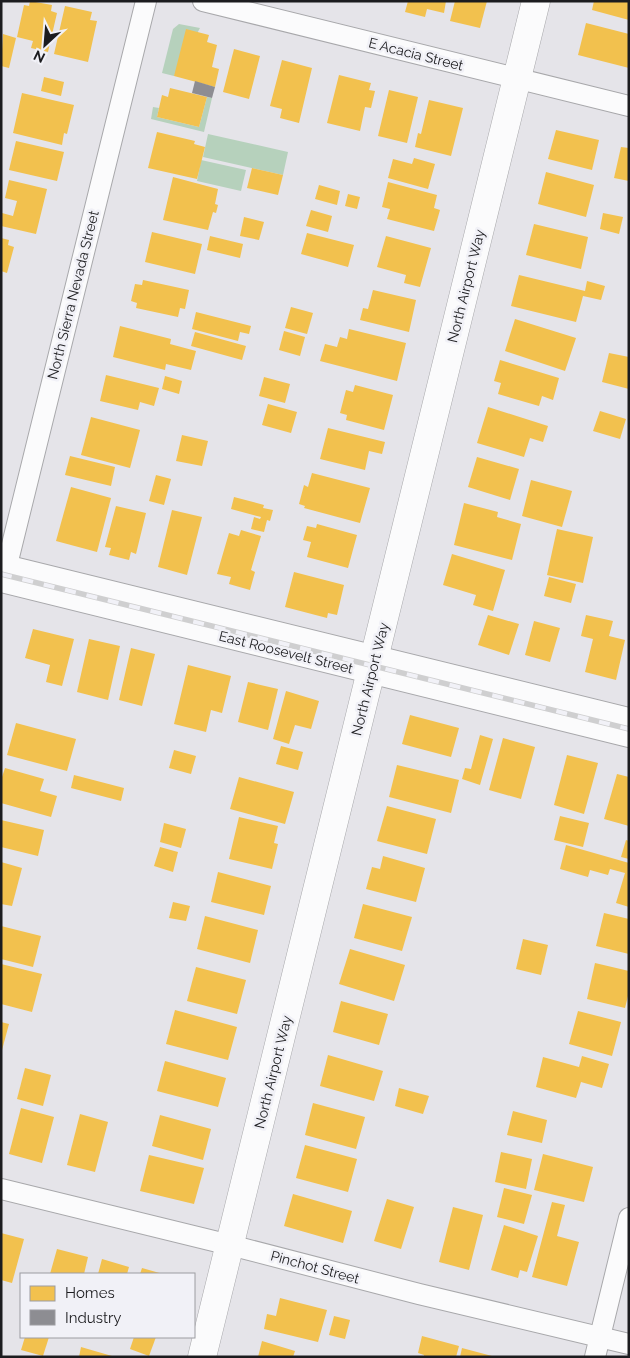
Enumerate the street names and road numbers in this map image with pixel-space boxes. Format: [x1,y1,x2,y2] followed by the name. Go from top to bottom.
[367,35,465,74] street label: E Acacia Street
[44,209,102,381] street label: North Sierra Nevada Street
[444,227,488,344] street label: North Airport Way
[348,620,392,737] street label: North Airport Way
[217,628,355,677] street label: East Roosevelt Street
[251,1013,295,1130] street label: North Airport Way
[269,1247,361,1287] street label: Pinchot Street

